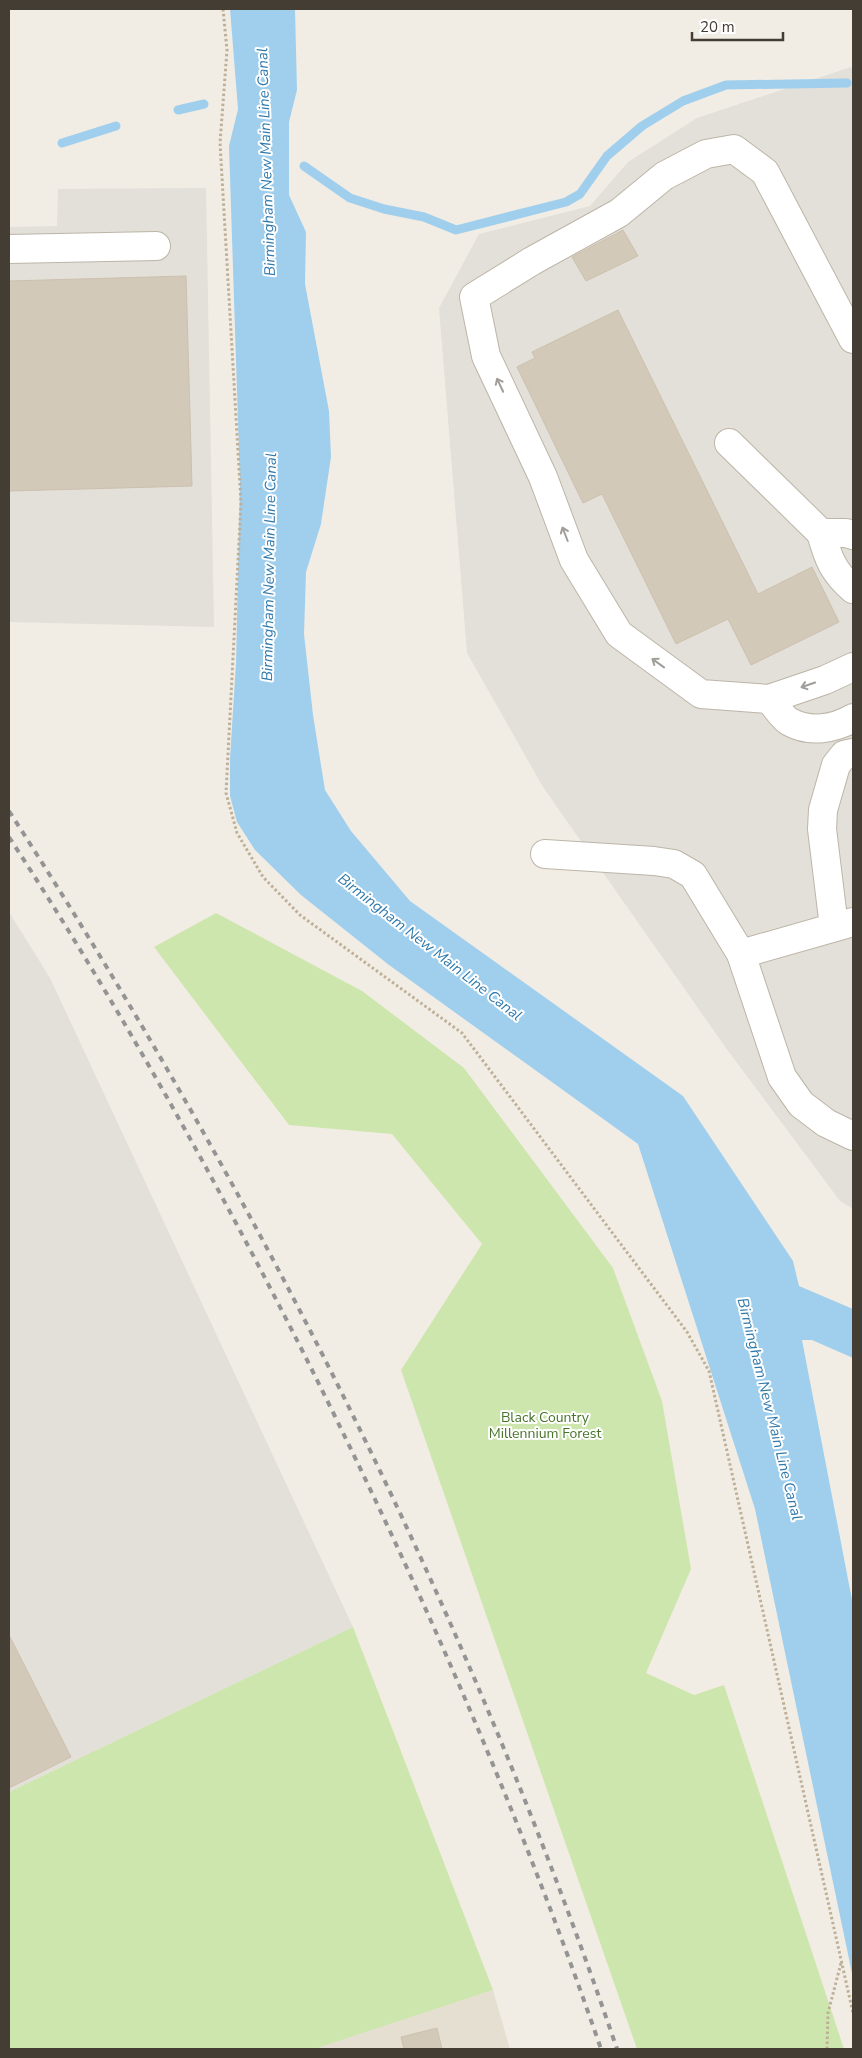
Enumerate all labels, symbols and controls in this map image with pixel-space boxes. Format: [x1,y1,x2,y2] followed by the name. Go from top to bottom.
[692,10,783,42] scale bar
[700,17,735,37] text: 20 m
[252,47,280,277] water label: Birmingham New Main Line Canal
[494,378,504,393] one-way arrow
[257,453,281,681] water label: Birmingham New Main Line Canal
[559,527,569,542] one-way arrow
[652,657,665,668] one-way arrow
[801,681,816,690] one-way arrow
[334,869,526,1025] water label: Birmingham New Main Line Canal
[733,1296,807,1522] water label: Birmingham New Main Line Canal
[489,1408,601,1443] park label: Black Country Millennium Forest

